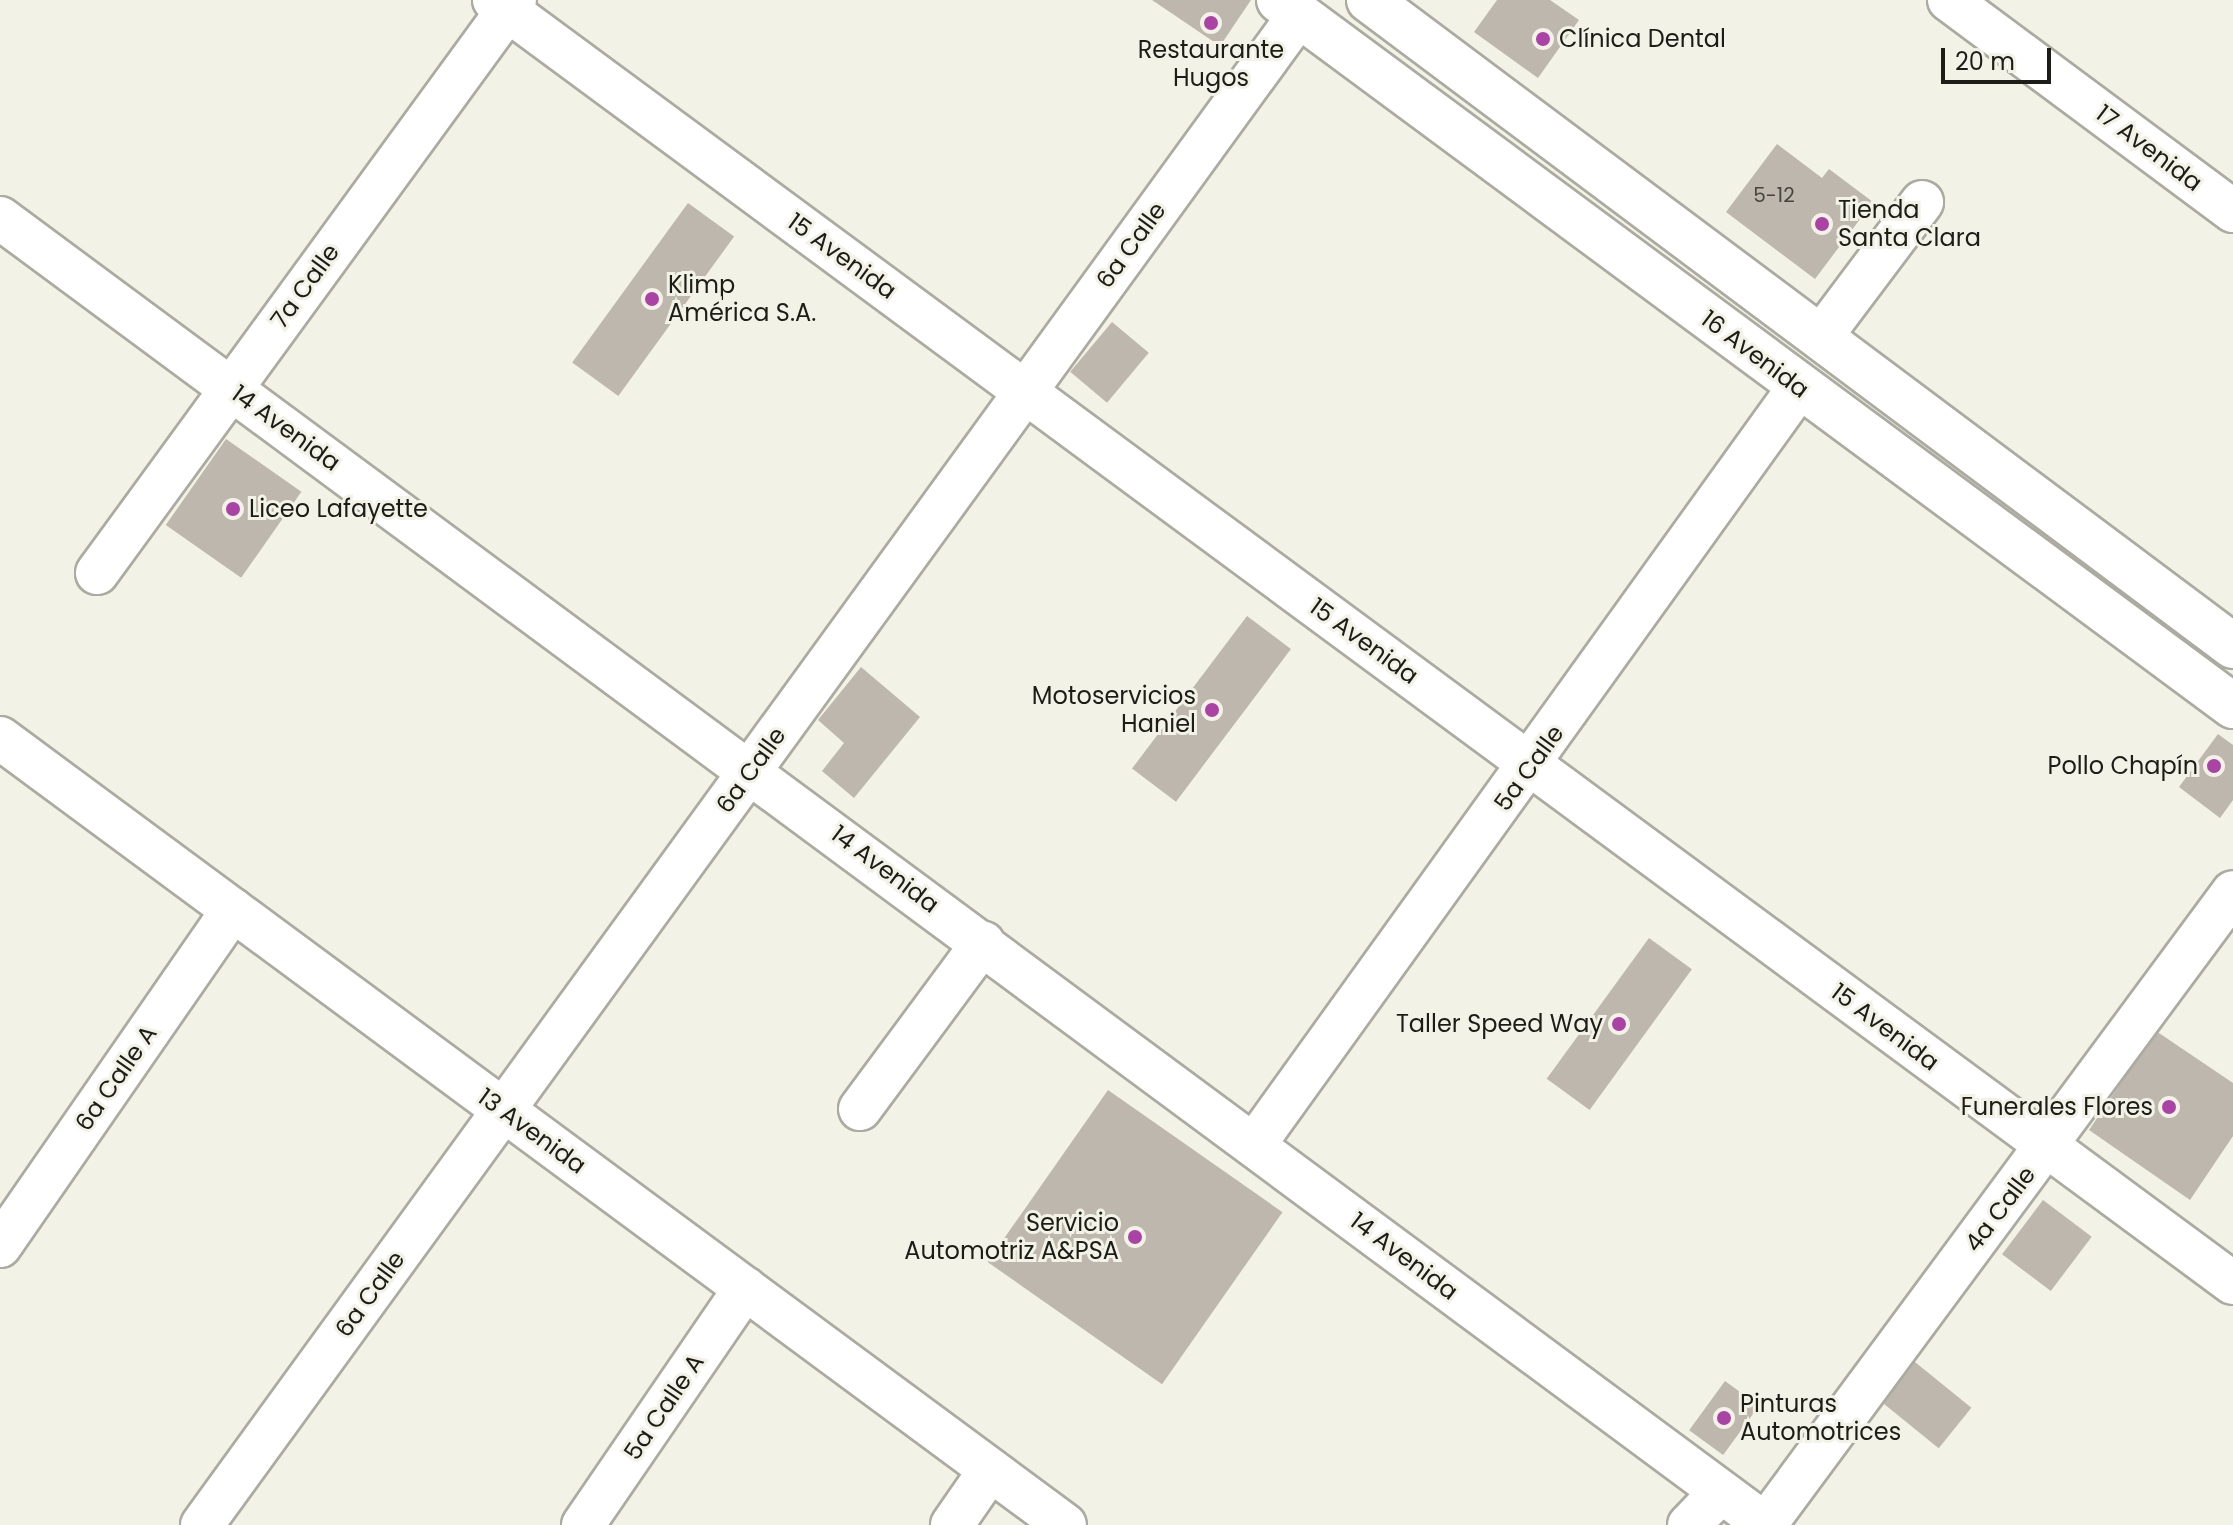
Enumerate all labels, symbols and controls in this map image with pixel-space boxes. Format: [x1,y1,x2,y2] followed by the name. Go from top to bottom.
[1202,14,1220,32] marker: Restaurante Hugos
[1559,25,1726,53] place label: Clínica Dental
[1534,30,1552,48] marker: Clínica Dental
[1945,32,2055,82] scale bar
[1138,36,1284,92] place label: Restaurante Hugos
[1955,45,2015,78] text: 20 m
[2090,99,2208,197] street label: 17 Avenida
[1753,183,1795,207] house number: 5-12
[1090,196,1172,294] street label: 6a Calle
[1838,196,1981,252] place label: Tienda Santa Clara
[782,207,902,305] street label: 15 Avenida
[1813,215,1831,233] marker: Tienda Santa Clara
[265,238,345,334] street label: 7a Calle
[668,271,816,327] place label: Klimp América S.A.
[643,290,661,308] marker: Klimp América S.A.
[1695,304,1815,404] street label: 16 Avenida
[226,379,346,477] street label: 14 Avenida
[249,495,428,523] place label: Liceo Lafayette
[224,500,242,518] marker: Liceo Lafayette
[1304,592,1424,690] street label: 15 Avenida
[1032,682,1196,738] place label: Motoservicios Haniel
[1203,701,1221,719] marker: Motoservicios Haniel
[1488,719,1570,817] street label: 5a Calle
[710,721,792,819] street label: 6a Calle
[2048,752,2198,780] place label: Pollo Chapín
[2205,757,2223,775] marker: Pollo Chapín
[825,819,945,919] street label: 14 Avenida
[1825,977,1945,1077] street label: 15 Avenida
[1396,1010,1603,1038] place label: Taller Speed Way
[1610,1015,1628,1033] marker: Taller Speed Way
[69,1020,163,1136] street label: 6a Calle A
[472,1082,592,1180] street label: 13 Avenida
[1961,1093,2153,1121] place label: Funerales Flores
[2160,1098,2178,1116] marker: Funerales Flores
[1959,1161,2041,1257] street label: 4a Calle
[1344,1206,1464,1306] street label: 14 Avenida
[904,1209,1119,1265] place label: Servicio Automotriz A&PSA
[1126,1228,1144,1246] marker: Servicio Automotriz A&PSA
[329,1245,411,1343] street label: 6a Calle
[618,1348,710,1466] street label: 5a Calle A
[1740,1390,1901,1446] place label: Pinturas Automotrices
[1715,1409,1733,1427] marker: Pinturas Automotrices

